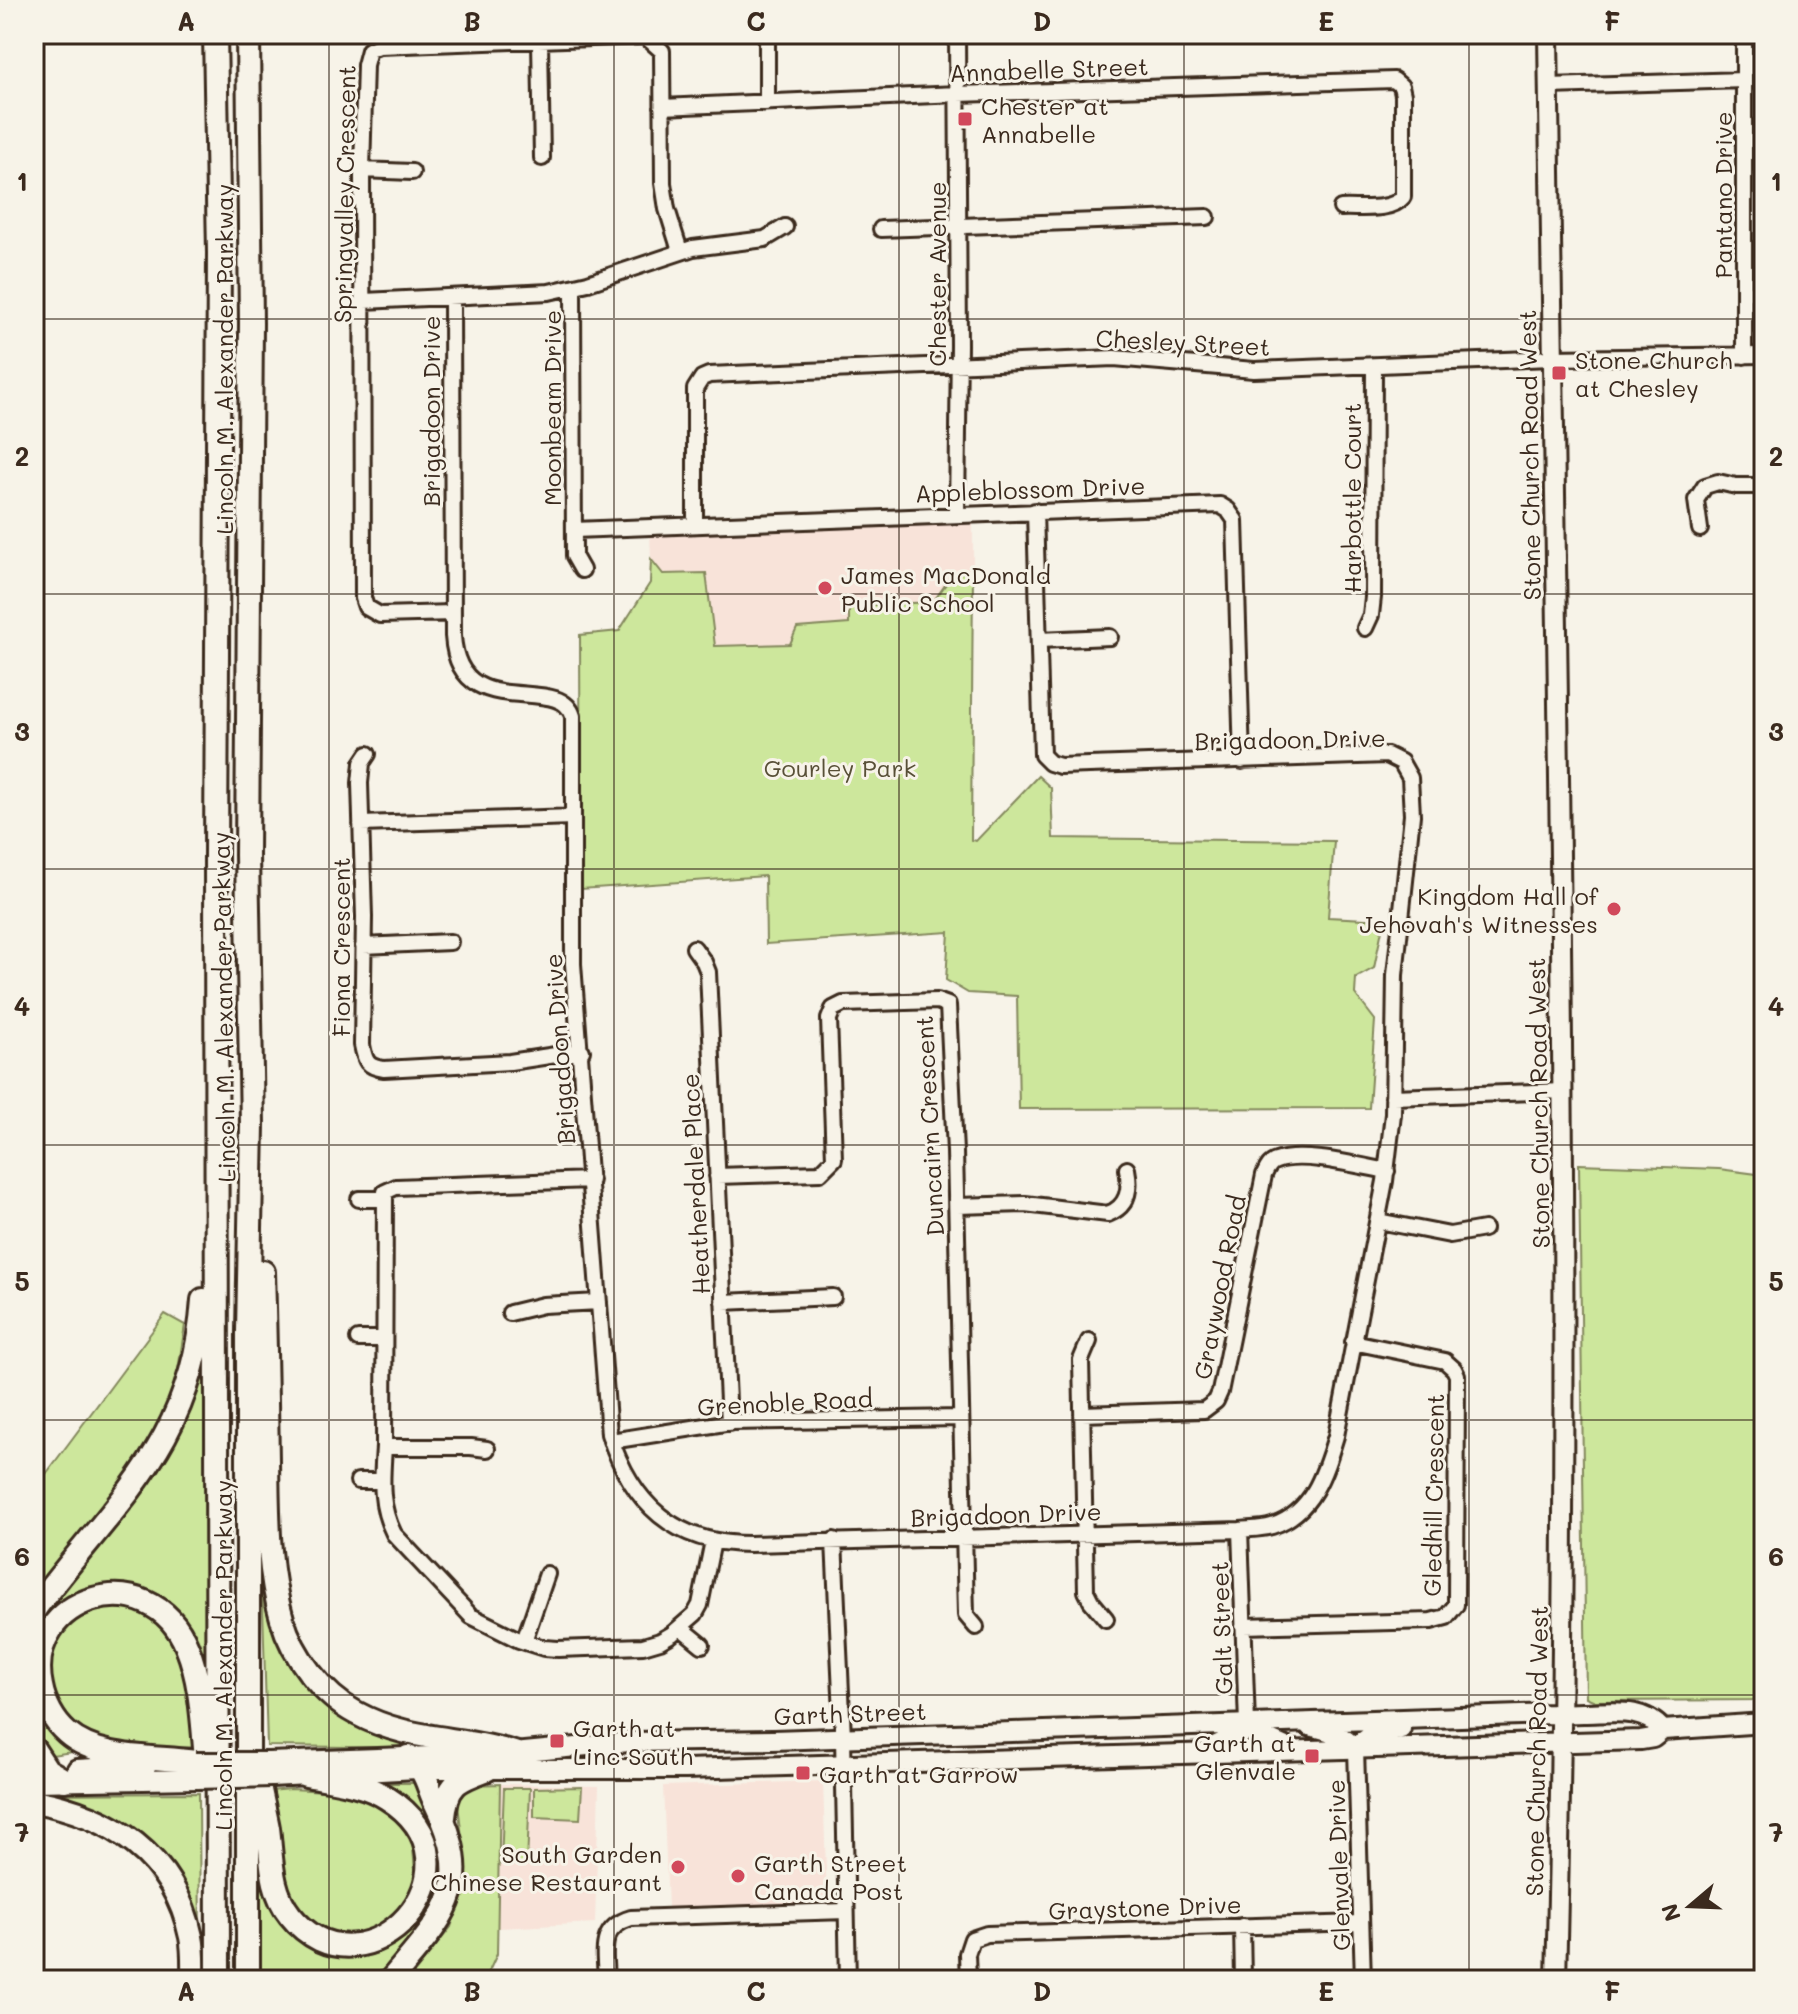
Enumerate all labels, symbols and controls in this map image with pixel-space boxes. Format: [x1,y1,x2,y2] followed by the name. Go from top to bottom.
[177,4,195,38] text: A
[463,4,481,38] text: B
[746,4,766,38] text: C
[1033,4,1051,38] text: D
[1318,4,1334,38] text: E
[1604,4,1620,38] text: F
[949,50,1149,88] street label: Annabelle Street
[326,65,362,323] street label: Springvalley Crescent
[981,90,1109,149] place label: Chester at Annabelle
[956,110,974,128] marker: Chester at Annabelle
[1707,111,1738,279] street label: Pantano Drive
[16,164,28,198] text: 1
[1770,164,1782,198] text: 1
[921,181,952,367] street label: Chester Avenue
[208,184,239,534] street label: Lincoln M. Alexander Parkway
[1511,309,1547,601] street label: Stone Church Road West
[536,310,567,506] street label: Moonbeam Drive
[415,315,446,507] street label: Brigadoon Drive
[1095,322,1271,362] street label: Chesley Street
[1575,344,1733,403] place label: Stone Church at Chesley
[1550,364,1568,382] marker: Stone Church at Chesley
[1336,403,1367,593] street label: Harbottle Court
[15,439,29,473] text: 2
[1769,439,1783,473] text: 2
[914,469,1146,509] street label: Appleblossom Drive
[841,559,1051,618] place label: James MacDonald Public School
[816,579,834,597] marker: James MacDonald Public School
[14,714,30,748] text: 3
[1768,714,1784,748] text: 3
[1194,722,1386,756] street label: Brigadoon Drive
[764,752,916,783] park label: Gourley Park
[204,831,242,1183] street label: Lincoln M. Alexander Parkway
[325,857,356,1037] street label: Fiona Crescent
[1359,880,1599,939] place label: Kingdom Hall of Jehovah's Witnesses
[1605,900,1623,918] marker: Kingdom Hall of Jehovah's Witnesses
[537,953,581,1145] street label: Brigadoon Drive
[1520,957,1556,1249] street label: Stone Church Road West
[14,989,30,1023] text: 4
[1768,989,1784,1023] text: 4
[908,1015,950,1237] street label: Duncairn Crescent
[674,1073,716,1295] street label: Heatherdale Place
[1186,1192,1252,1382] street label: Graywood Road
[14,1264,30,1298] text: 5
[1768,1264,1784,1298] text: 5
[696,1382,874,1422] street label: Grenoble Road
[1416,1393,1450,1597] street label: Gledhill Crescent
[207,1480,238,1830] street label: Lincoln M. Alexander Parkway
[910,1495,1102,1533] street label: Brigadoon Drive
[14,1539,30,1573] text: 6
[1768,1539,1784,1573] text: 6
[1203,1561,1239,1695] street label: Galt Street
[1518,1605,1554,1897] street label: Stone Church Road West
[773,1695,927,1731] street label: Garth Street
[573,1712,693,1771] place label: Garth at Linc South
[1194,1727,1296,1786] place label: Garth at Glenvale
[548,1732,566,1750] marker: Garth at Linc South
[1303,1747,1321,1765] marker: Garth at Glenvale
[819,1758,1018,1789] place label: Garth at Garrow
[794,1764,812,1782] marker: Garth at Garrow
[1320,1779,1356,1951] street label: Glenvale Drive
[15,1815,29,1849] text: 7
[1769,1815,1783,1849] text: 7
[430,1838,662,1897] place label: South Garden Chinese Restaurant
[754,1847,907,1906] place label: Garth Street Canada Post
[669,1858,687,1876] marker: South Garden Chinese Restaurant
[1650,1866,1730,1946] north arrow
[729,1867,747,1885] marker: Garth Street Canada Post
[1048,1888,1242,1926] street label: Graystone Drive
[1654,1900,1687,1925] text: N
[177,1974,195,2008] text: A
[463,1974,481,2008] text: B
[746,1974,766,2008] text: C
[1033,1974,1051,2008] text: D
[1318,1974,1334,2008] text: E
[1604,1974,1620,2008] text: F

